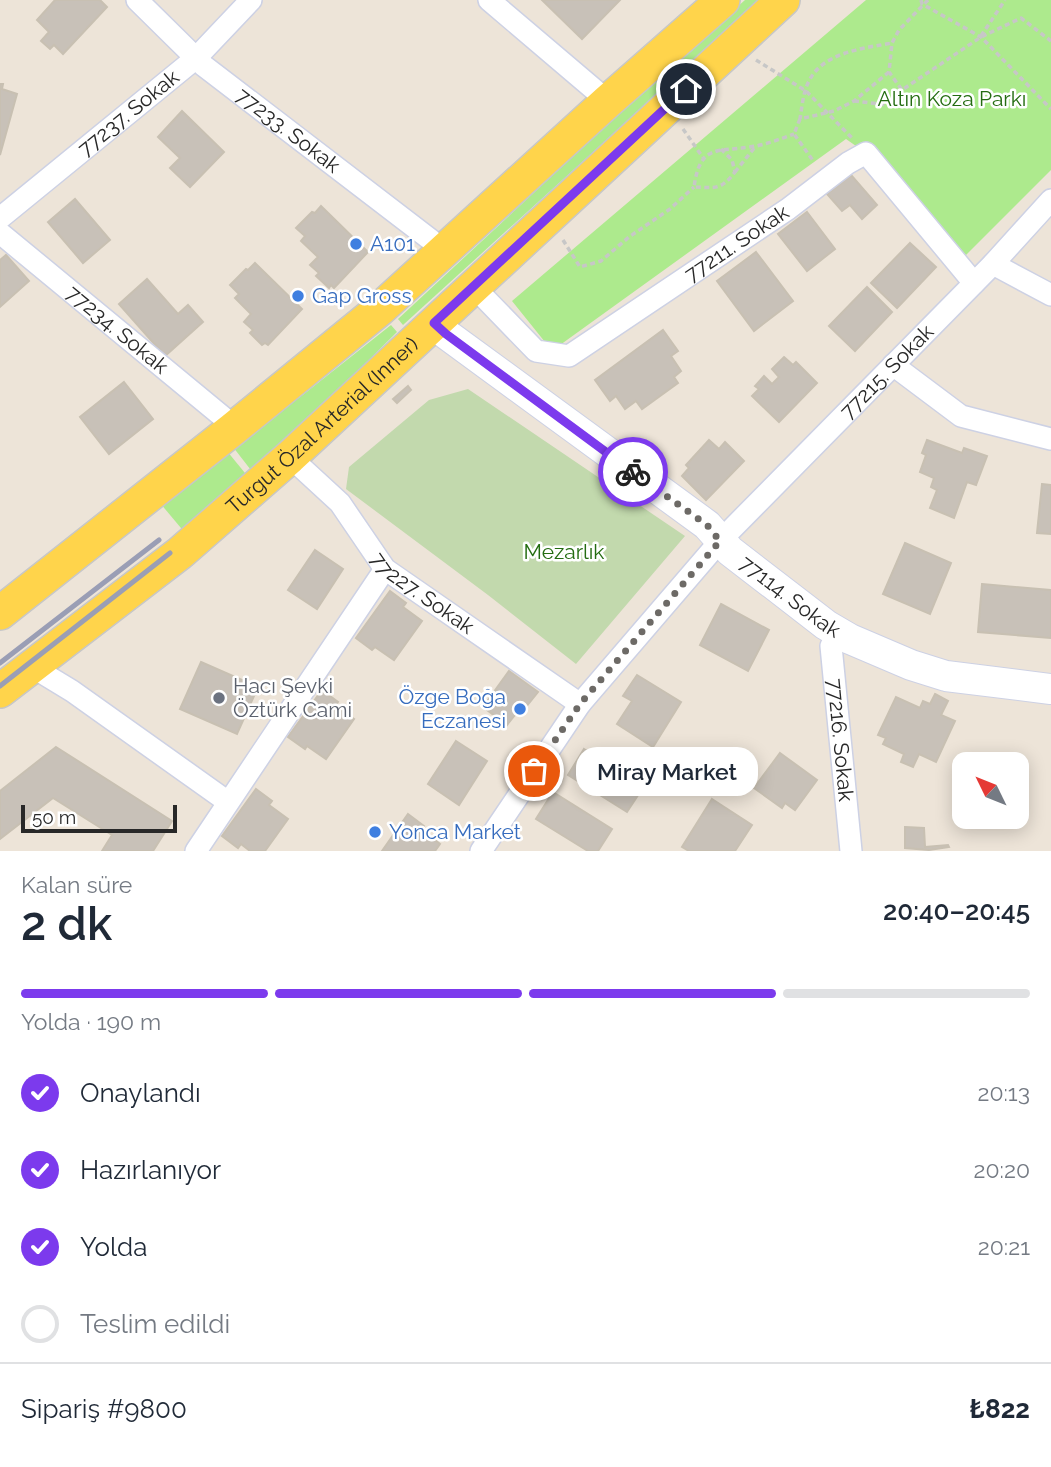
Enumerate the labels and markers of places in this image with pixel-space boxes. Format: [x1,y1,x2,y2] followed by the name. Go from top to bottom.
[656,59,716,119] pin
[370,231,415,256] place label: A101
[348,236,364,252] marker: A101
[312,283,412,308] place label: Gap Gross
[290,288,306,304] marker: Gap Gross
[233,673,352,722] place label: Hacı Şevki Öztürk Cami
[399,684,506,733] place label: Özge Boğa Eczanesi
[211,690,227,706] marker: Hacı Şevki Öztürk Cami
[512,701,528,717] marker: Özge Boğa Eczanesi
[504,741,564,801] pin
[576,746,758,796] callout: Miray Market
[389,819,521,844] place label: Yonca Market
[367,824,383,840] marker: Yonca Market

